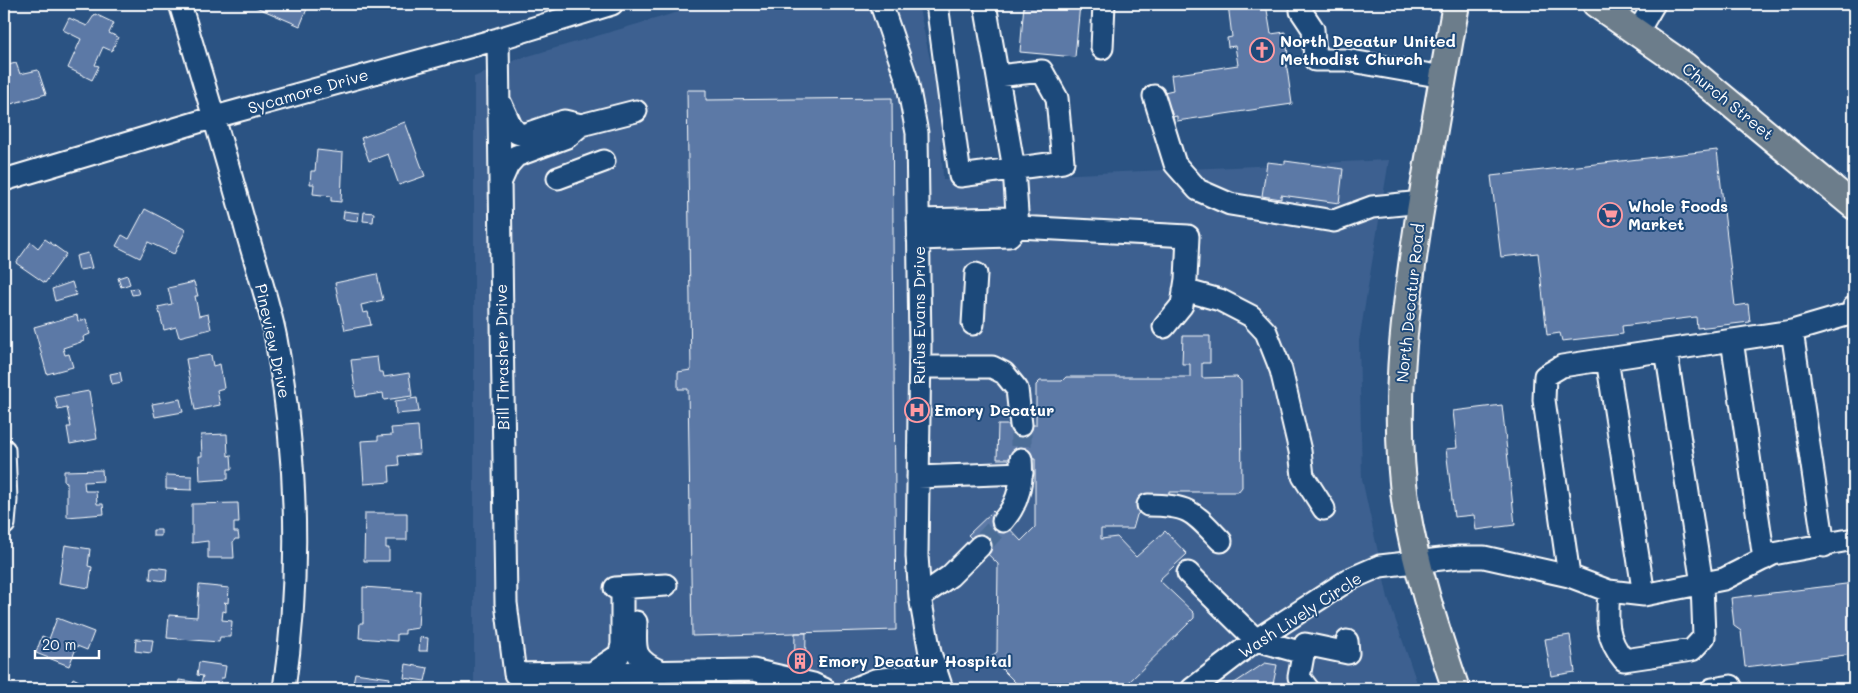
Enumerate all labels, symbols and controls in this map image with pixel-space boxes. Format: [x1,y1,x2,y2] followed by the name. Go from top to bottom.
[1280,30,1456,69] place label: North Decatur United Methodist Church
[1249,37,1275,63] church icon: North Decatur United Methodist Church
[1678,57,1778,144] street label: Church Street
[245,63,371,118] street label: Sycamore Drive
[1628,195,1728,234] place label: Whole Foods Market
[1597,202,1623,228] supermarket icon: Whole Foods Market
[1391,222,1428,383] street label: North Decatur Road
[908,246,929,384] street label: Rufus Evans Drive
[251,282,296,400] street label: Pineview Drive
[490,284,513,430] street label: Bill Thrasher Drive
[904,397,930,423] hospital icon: Emory Decatur
[934,399,1054,420] place label: Emory Decatur
[1234,567,1365,662] street label: Wash Lively Circle
[35,628,99,660] scale bar
[42,634,76,654] text: 20 m
[787,648,813,674] building icon: Emory Decatur Hospital
[818,650,1012,671] place label: Emory Decatur Hospital

